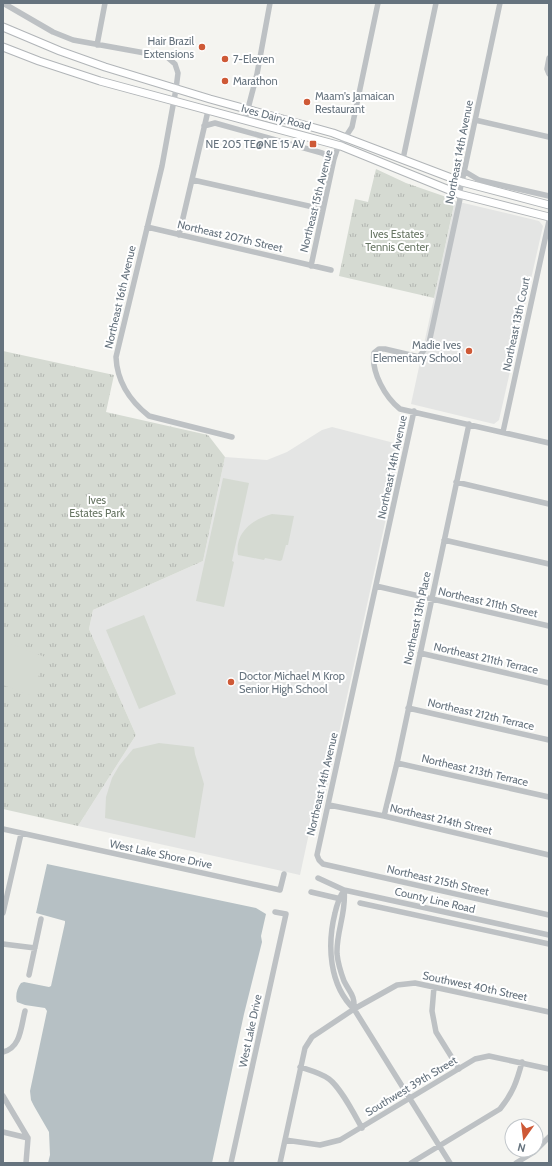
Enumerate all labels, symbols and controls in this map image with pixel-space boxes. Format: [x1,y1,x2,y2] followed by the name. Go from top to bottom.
[144,34,194,61] place label: Hair Brazil Extensions
[197,42,207,52] marker: Hair Brazil Extensions
[233,52,274,66] place label: 7-Eleven
[220,54,230,64] marker: 7-Eleven
[233,74,278,88] place label: Marathon
[220,76,230,86] marker: Marathon
[315,89,394,116] place label: Maam's Jamaican Restaurant
[302,97,312,107] marker: Maam's Jamaican Restaurant
[442,99,476,205] street label: Northeast 14th Avenue
[240,101,312,133] street label: Ives Dairy Road
[206,137,305,151] place label: NE 205 TE@NE 15 AV
[308,139,318,149] marker: NE 205 TE@NE 15 AV
[297,148,336,254] street label: Northeast 15th Avenue
[176,217,284,255] street label: Northeast 207th Street
[365,227,429,254] park label: Ives Estates Tennis Center
[101,244,139,350] street label: Northeast 16th Avenue
[499,275,533,372] street label: Northeast 13th Court
[373,338,461,365] place label: Madie Ives Elementary School
[464,346,474,356] marker: Madie Ives Elementary School
[374,414,410,520] street label: Northeast 14th Avenue
[69,493,125,520] park label: Ives Estates Park
[400,570,434,666] street label: Northeast 13th Place
[437,584,539,620] street label: Northeast 211th Street
[432,639,540,677] street label: Northeast 211th Terrace
[239,669,345,696] place label: Doctor Michael M Krop Senior High School
[226,677,236,687] marker: Doctor Michael M Krop Senior High School
[426,695,536,733] street label: Northeast 212th Terrace
[303,731,341,837] street label: Northeast 14th Avenue
[420,751,530,789] street label: Northeast 213th Terrace
[388,800,494,838] street label: Northeast 214th Street
[108,836,214,872] street label: West Lake Shore Drive
[386,861,491,899] street label: Northeast 215th Street
[393,884,477,916] street label: County Line Road
[421,968,529,1004] street label: Southwest 40th Street
[235,993,265,1069] street label: West Lake Drive
[363,1053,460,1119] street label: Southwest 39th Street
[504,1118,544,1158] north arrow
[516,1140,527,1155] text: N

